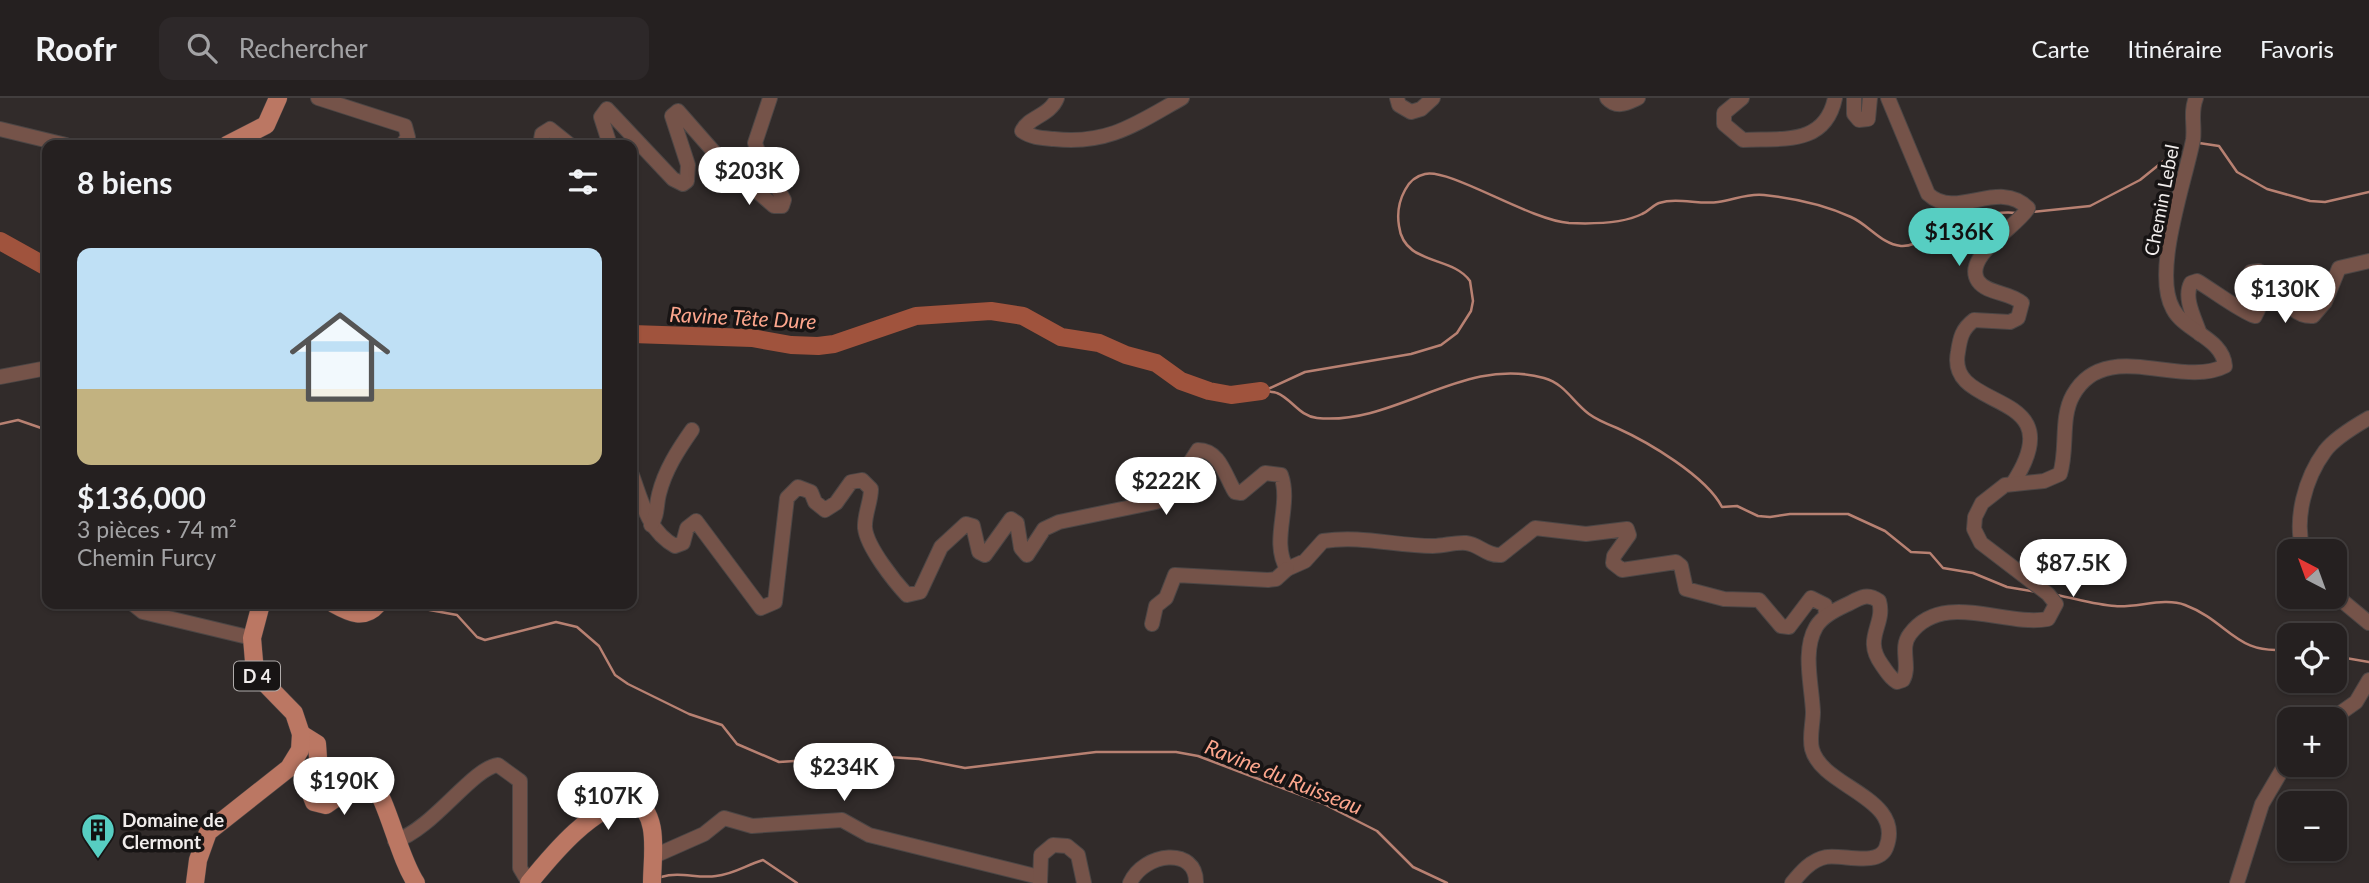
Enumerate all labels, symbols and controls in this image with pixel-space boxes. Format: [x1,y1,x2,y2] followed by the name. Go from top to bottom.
[159,17,649,80] search box
[35,28,117,68] text: Roofr
[183,29,221,67] icon: search
[239,32,368,64] text: Rechercher
[2032,34,2090,63] text: Carte
[2128,34,2222,63] text: Itinéraire
[2260,34,2334,63] text: Favoris
[2139,142,2183,258] street label: Chemin Lebel
[700,148,798,207] pin: $203K
[714,156,784,184] text: $203K
[564,163,602,201] icon: filters
[77,164,172,200] text: 8 biens
[1910,208,2008,268] pin: $136K
[1924,217,1994,245] text: $136K
[2236,266,2334,325] pin: $130K
[2250,274,2320,302] text: $130K
[277,294,403,420] icon: home
[669,301,817,333] water label: Ravine Tête Dure
[1117,458,1215,517] pin: $222K
[1131,466,1201,494] text: $222K
[77,479,206,515] text: $136,000
[77,515,237,543] text: 3 pièces · 74 m²
[2277,539,2347,609] north arrow
[2277,539,2347,861] map controls
[2016,540,2130,599] pin: $87.5K
[77,543,216,571] text: Chemin Furcy
[2036,548,2110,576] text: $87.5K
[2277,623,2347,693] button: locate
[234,662,280,690] road number: D 4
[2277,707,2347,777] button: +
[1202,733,1366,819] water label: Ravine du Ruisseau
[795,744,893,803] pin: $234K
[809,752,879,780] text: $234K
[295,758,393,817] pin: $190K
[309,766,379,794] text: $190K
[559,772,657,832] pin: $107K
[573,781,643,809] text: $107K
[2277,791,2347,861] button: −
[122,808,224,853] place label: Domaine de Clermont
[79,811,117,860] building icon: Domaine de Clermont

